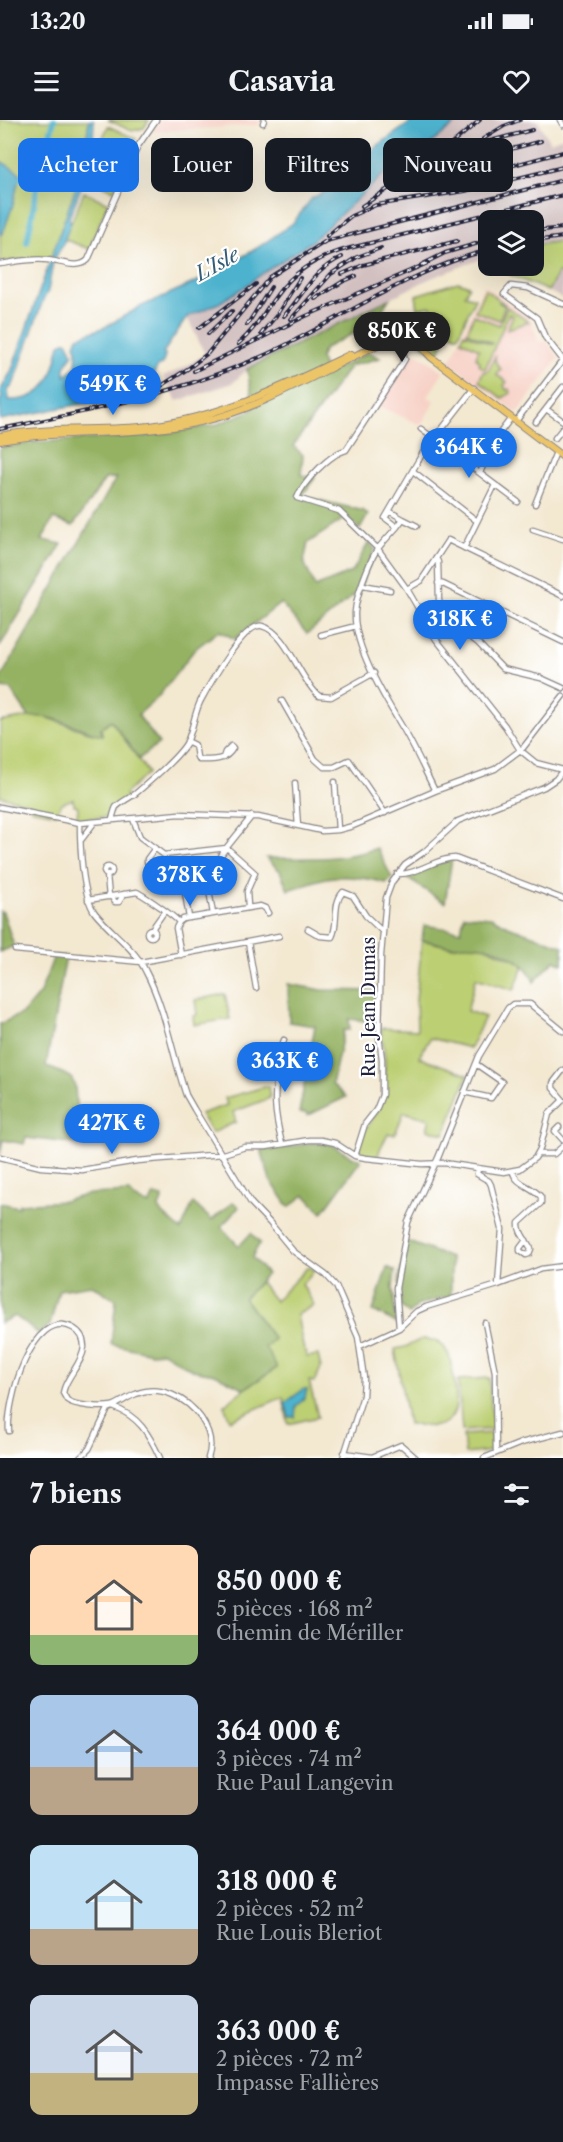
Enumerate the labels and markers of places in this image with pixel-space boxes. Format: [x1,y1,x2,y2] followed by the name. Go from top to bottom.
[353,312,451,363] pin: 850K €
[64,365,162,416] pin: 549K €
[420,428,518,479] pin: 364K €
[411,600,509,651] pin: 318K €
[141,856,239,907] pin: 378K €
[236,1042,334,1093] pin: 363K €
[63,1104,161,1155] pin: 427K €

